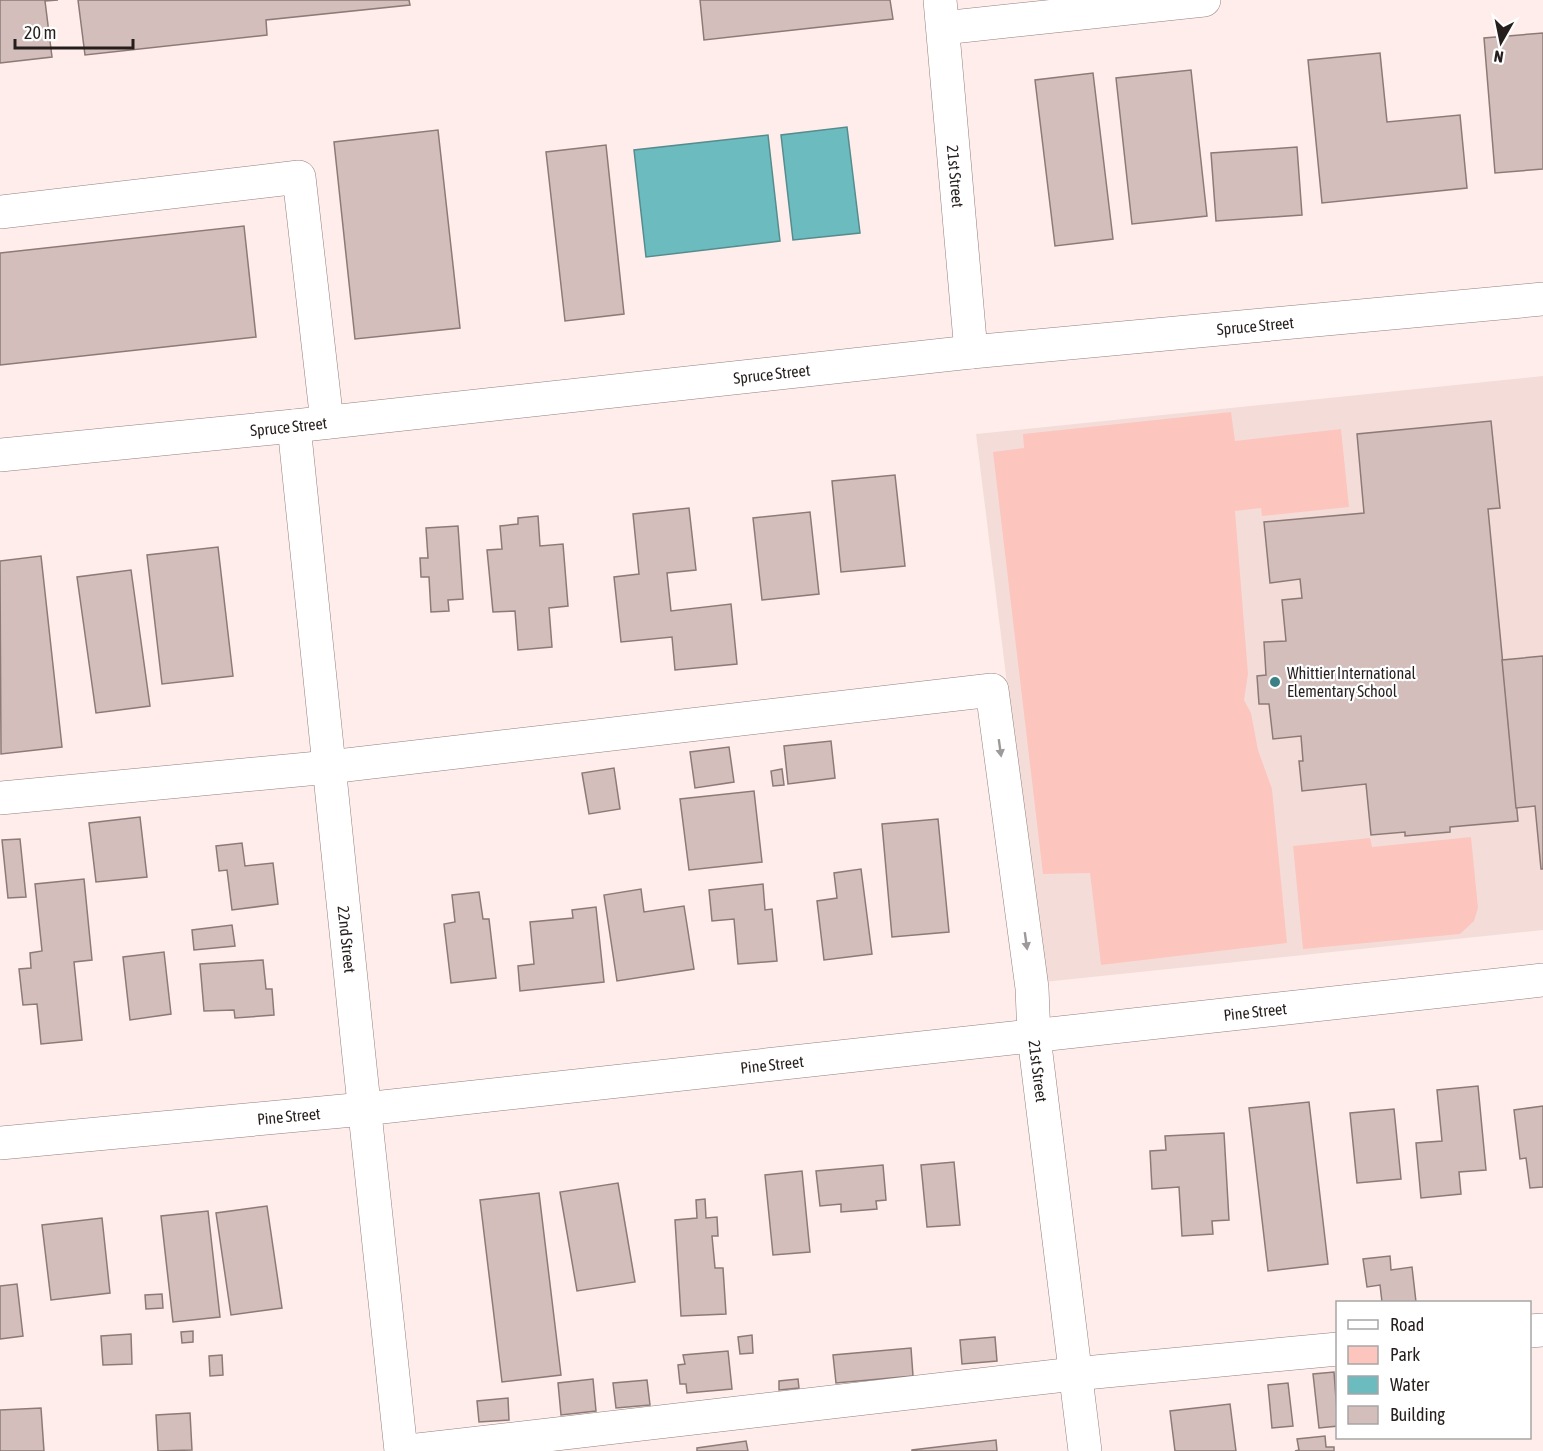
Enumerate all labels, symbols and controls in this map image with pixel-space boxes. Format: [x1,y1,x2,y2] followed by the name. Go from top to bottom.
[15,12,134,50] scale bar
[1471,12,1531,72] north arrow
[24,22,56,43] text: 20 m
[1493,47,1505,66] text: N
[944,144,967,209] street label: 21st Street
[1216,313,1295,339] street label: Spruce Street
[732,361,812,387] street label: Spruce Street
[249,413,328,440] street label: Spruce Street
[1287,664,1417,701] place label: Whittier International Elementary School
[1268,675,1282,689] marker: Whittier International Elementary School
[996,739,1005,758] one-way arrow
[334,905,359,974] street label: 22nd Street
[1021,932,1031,951] one-way arrow
[1223,999,1288,1024] street label: Pine Street
[1025,1039,1051,1104] street label: 21st Street
[739,1052,805,1077] street label: Pine Street
[256,1104,322,1128] street label: Pine Street
[1336,1301,1531,1439] legend
[1390,1314,1424,1335] text: Road
[1390,1344,1420,1365] text: Park
[1390,1374,1430,1395] text: Water
[1390,1404,1445,1425] text: Building

